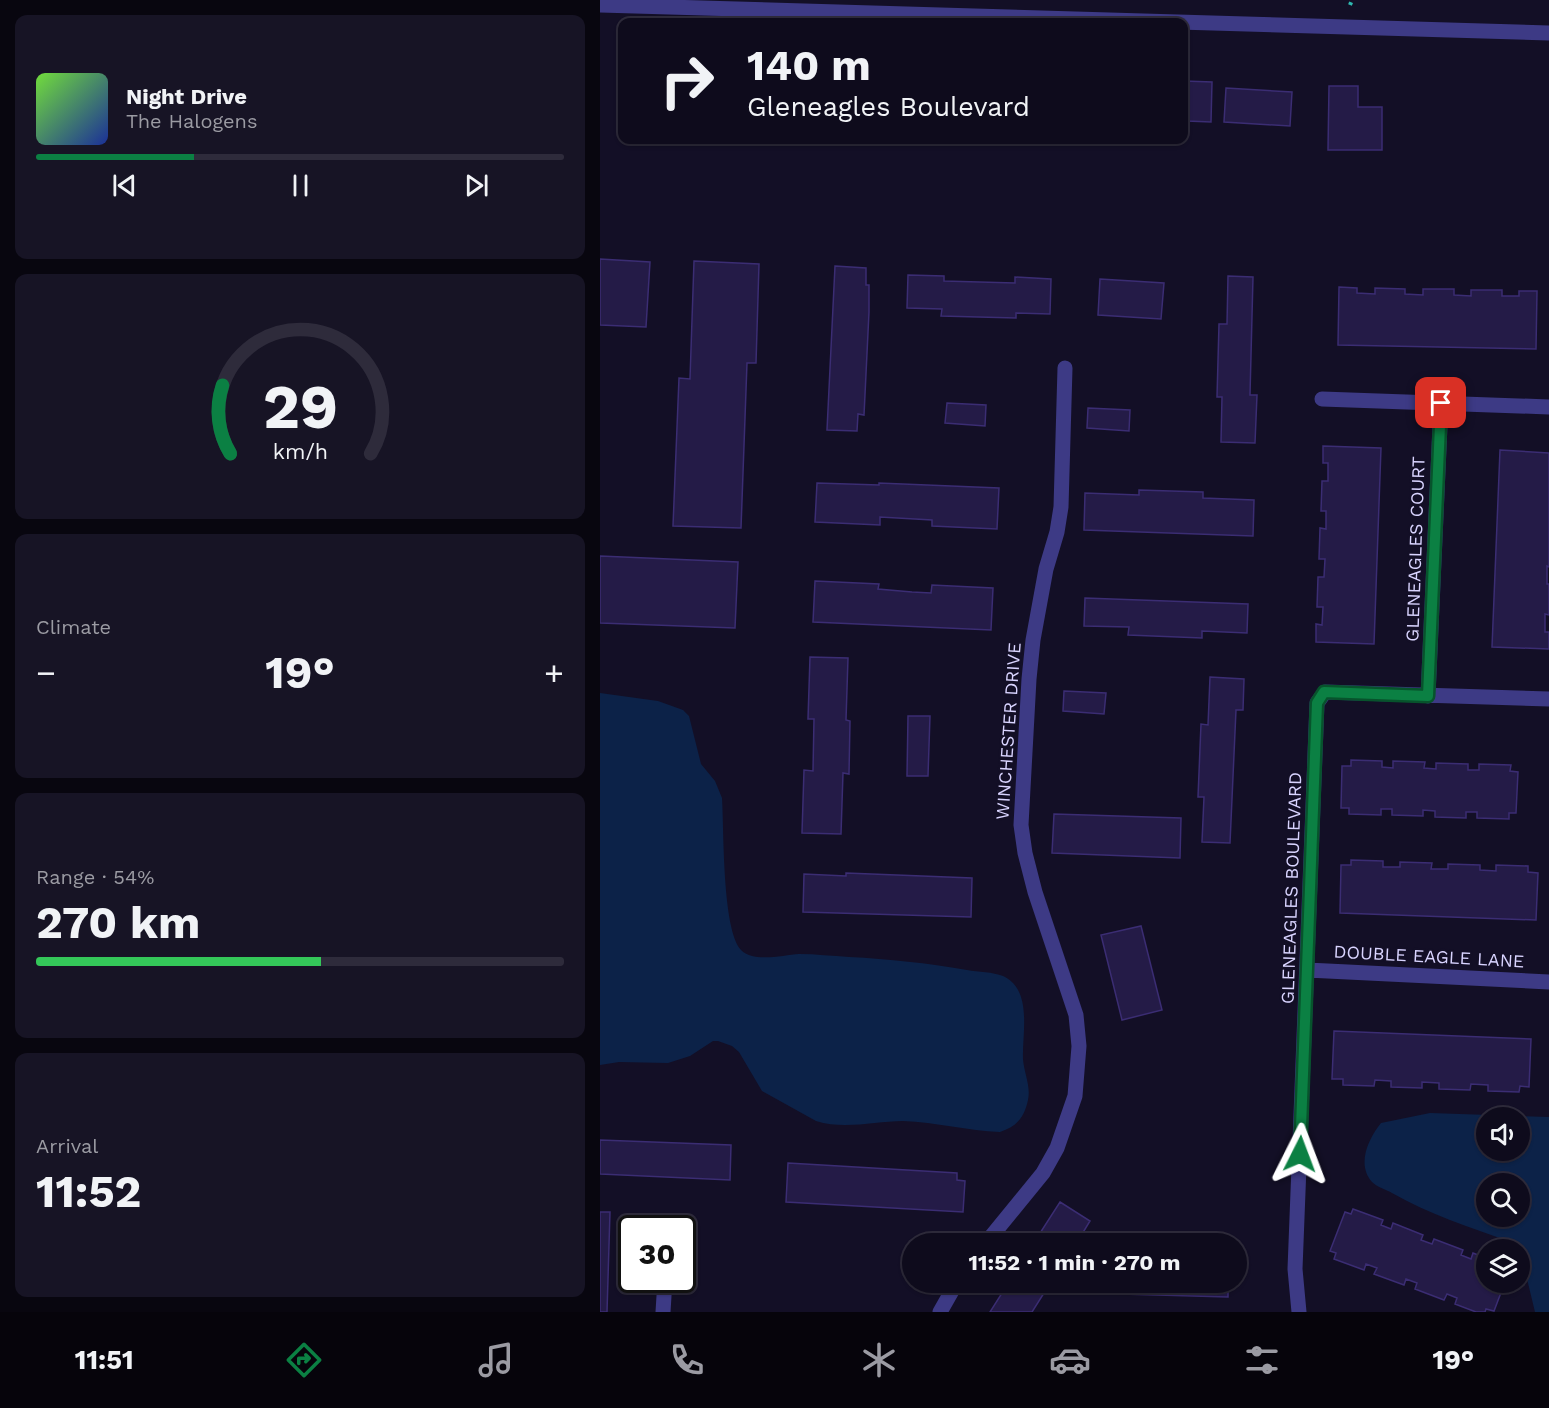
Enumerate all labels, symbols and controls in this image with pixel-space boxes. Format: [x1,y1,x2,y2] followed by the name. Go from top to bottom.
[747,41,871,90] text: 140 m
[648,42,726,120] icon: right
[126,84,247,109] text: Night Drive
[747,91,1030,123] text: Gleneagles Boulevard
[126,109,258,133] text: The Halogens
[108,169,141,202] icon: previous
[284,169,317,202] icon: pause
[460,169,493,202] icon: next
[262,370,338,443] text: 29
[1415,377,1466,428] pin
[1424,386,1457,419] icon: arrive
[272,439,328,464] text: km/h
[1401,456,1429,642] street label: GLENEAGLES COURT
[36,615,111,639] text: Climate
[991,642,1025,820] street label: WINCHESTER DRIVE
[265,646,335,699] text: 19°
[36,653,56,692] text: −
[544,653,564,692] text: +
[1276,772,1306,1004] street label: GLENEAGLES BOULEVARD
[36,865,154,889] text: Range · 54%
[36,896,200,949] text: 270 km
[1333,941,1525,971] street label: DOUBLE EAGLE LANE
[1476,1107,1530,1293] map controls
[1476,1107,1530,1161] button: sound
[1268,1122,1332,1186] position arrow
[36,1134,98,1158] text: Arrival
[36,1165,141,1218] text: 11:52
[1476,1173,1530,1227] button: search
[618,1215,696,1293] speed limit sign: 30
[1476,1239,1530,1293] button: layers
[969,1250,1180,1275] text: 11:52 · 1 min · 270 m
[283,1339,325,1381] icon: directions
[475,1339,517,1381] icon: music
[666,1339,708,1381] icon: phone
[858,1339,900,1381] icon: climate
[1049,1339,1091,1381] icon: car
[1241,1339,1283,1381] icon: filters
[75,1344,134,1376] text: 11:51
[1433,1344,1474,1376] text: 19°

